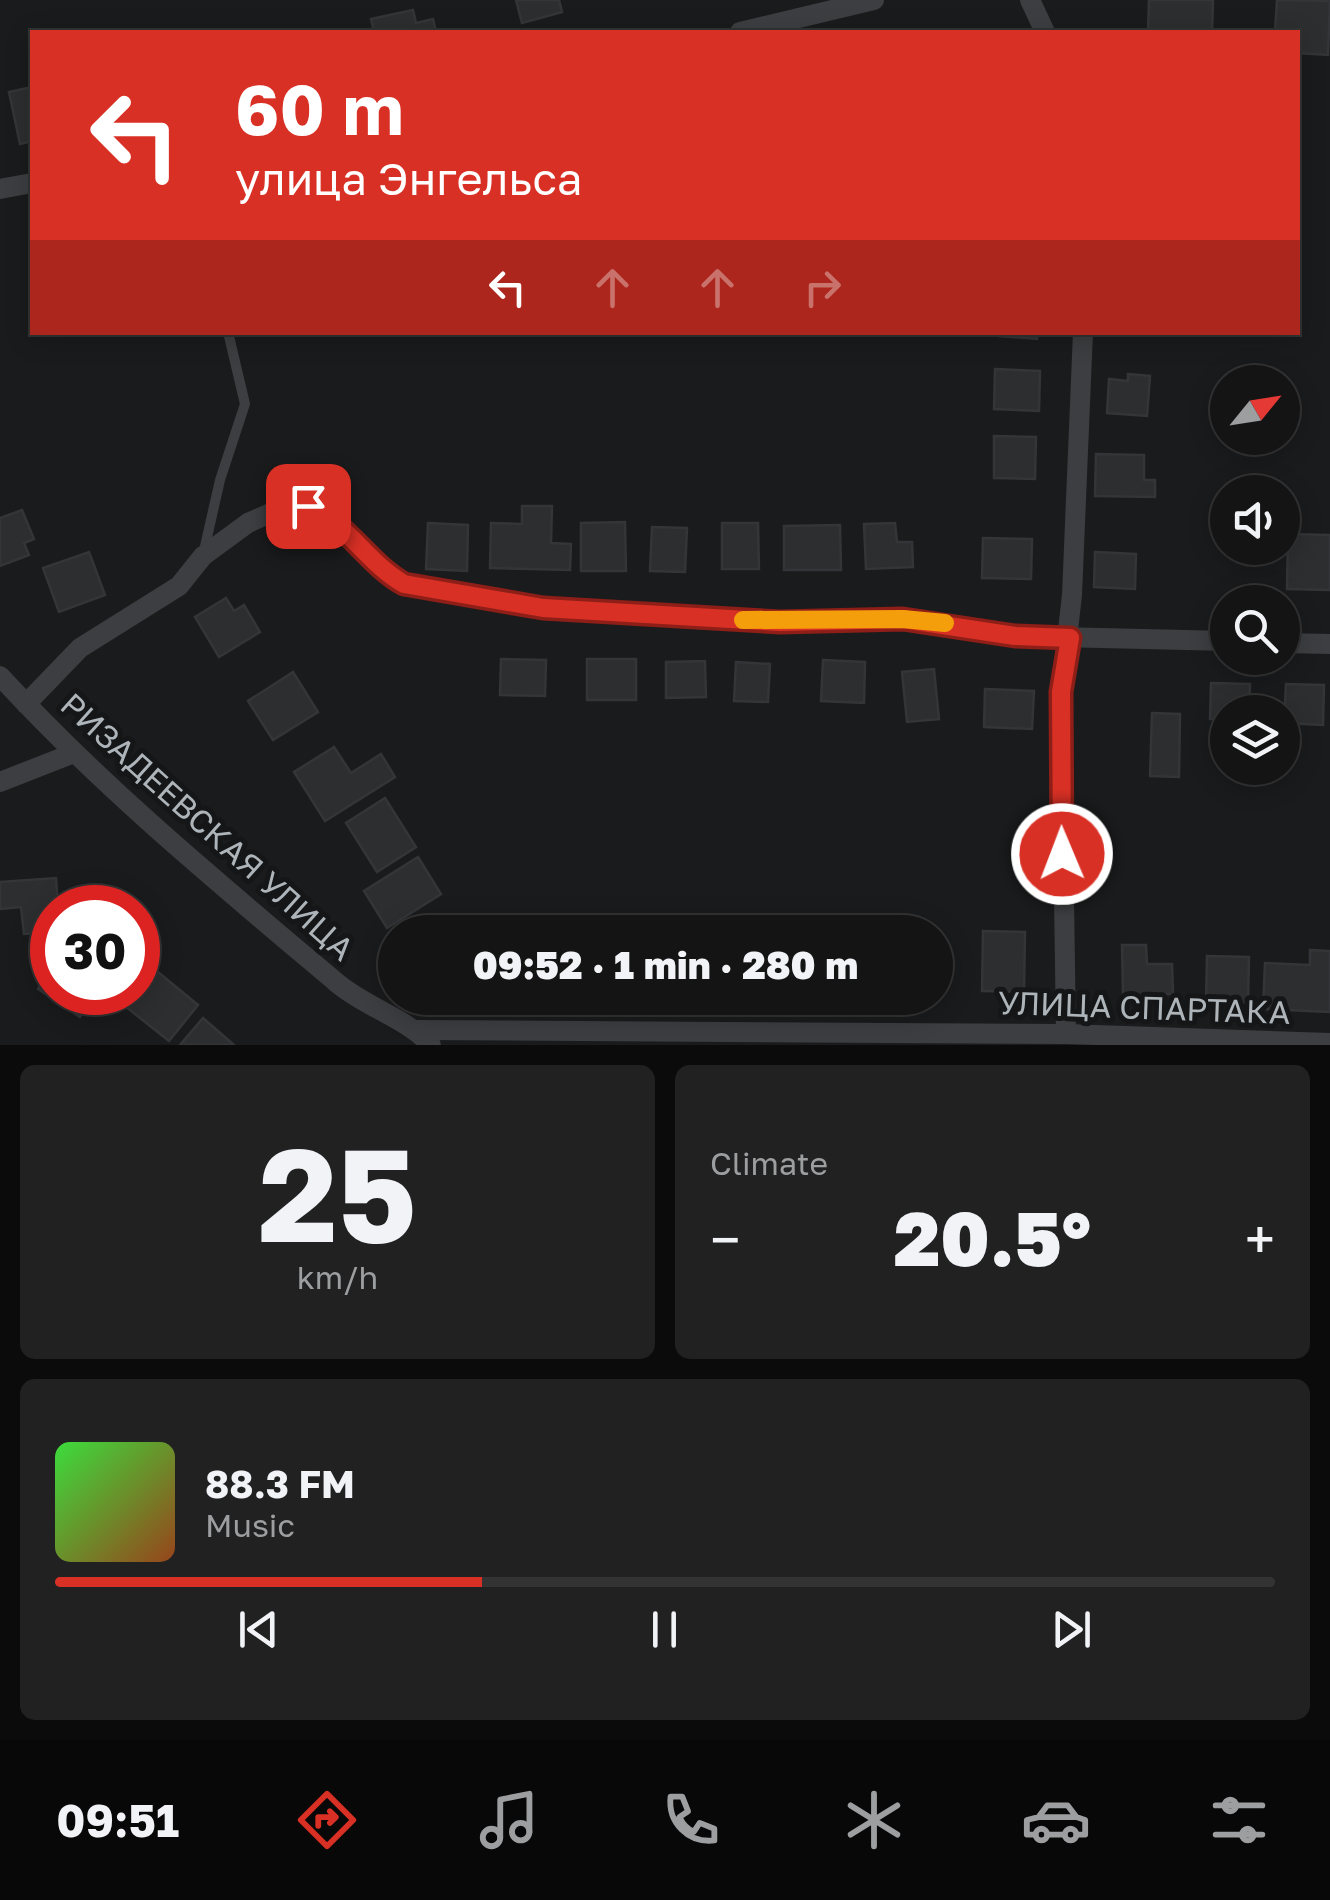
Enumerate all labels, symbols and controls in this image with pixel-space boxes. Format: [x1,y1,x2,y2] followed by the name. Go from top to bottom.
[235,66,404,150] text: 60 m
[70,70,200,200] icon: left
[235,151,582,205] text: улица Энгельса
[480,260,535,315] icon: left
[585,260,640,315] icon: ahead
[690,260,745,315] icon: ahead
[795,260,850,315] icon: right
[1210,365,1300,455] north arrow
[1210,365,1300,785] map controls
[266,464,351,549] pin
[1210,475,1300,565] button: sound
[281,479,336,534] icon: arrive
[1210,585,1300,675] button: search
[53,685,362,968] street label: РИЗАДЕЕВСКАЯ УЛИЦА
[1210,695,1300,785] button: layers
[1010,802,1114,906] position arrow
[30,885,160,1015] speed limit sign: 30
[473,942,858,987] text: 09:52 · 1 min · 280 m
[997,983,1291,1031] street label: УЛИЦА СПАРТАКА
[258,1115,417,1271] text: 25
[710,1144,828,1182] text: Climate
[894,1192,1091,1283] text: 20.5°
[710,1206,740,1272] text: −
[1245,1206,1275,1272] text: +
[297,1258,378,1296] text: km/h
[205,1461,355,1506] text: 88.3 FM
[205,1506,295,1544] text: Music
[231,1602,286,1657] icon: previous
[637,1602,692,1657] icon: pause
[1044,1602,1099,1657] icon: next
[292,1785,362,1855] icon: directions
[474,1785,544,1855] icon: music
[656,1785,726,1855] icon: phone
[839,1785,909,1855] icon: climate
[1021,1785,1091,1855] icon: car
[1204,1785,1274,1855] icon: filters
[56,1793,179,1847] text: 09:51

